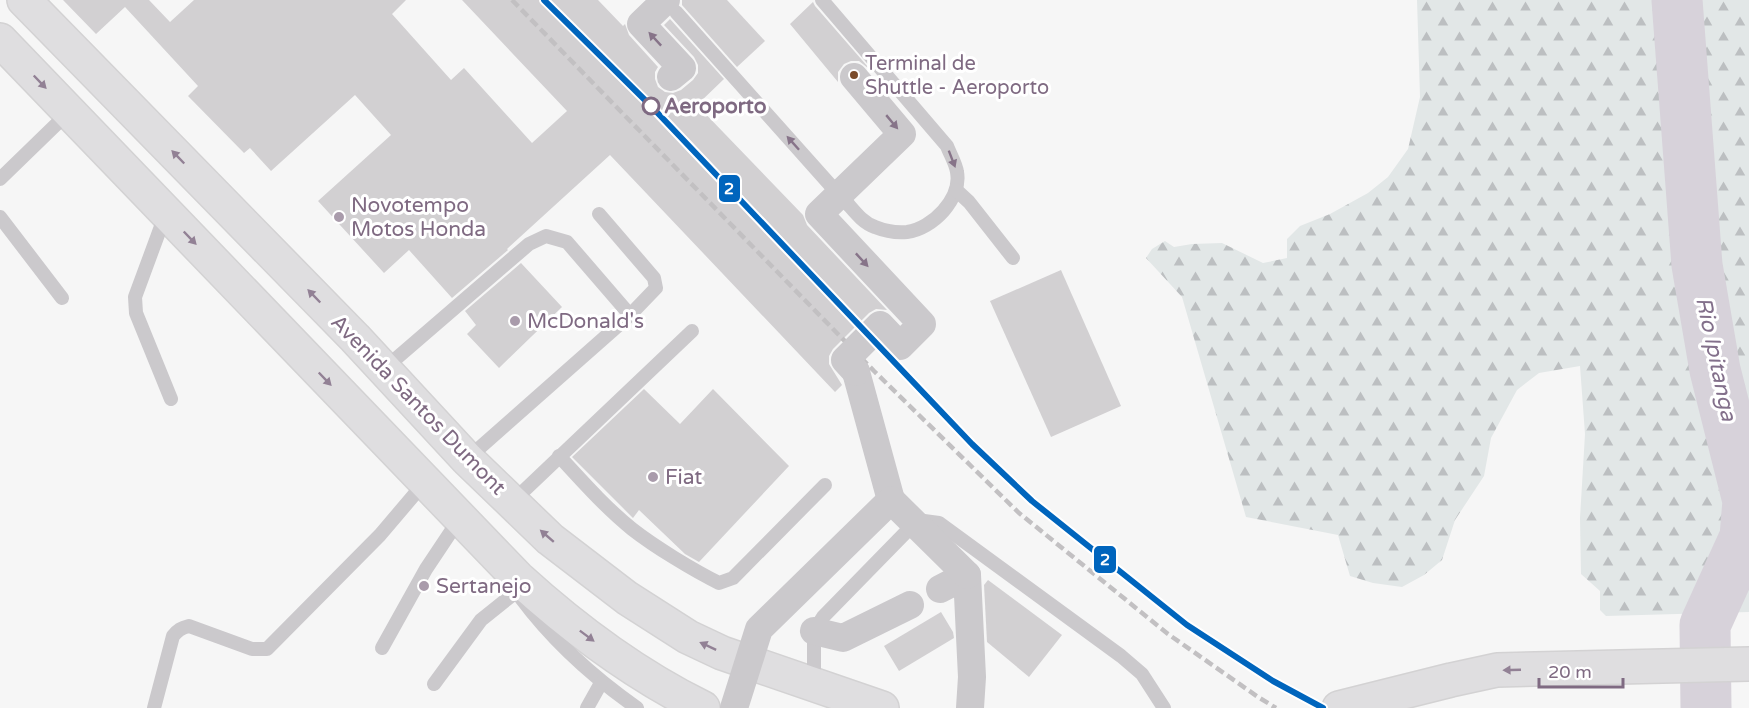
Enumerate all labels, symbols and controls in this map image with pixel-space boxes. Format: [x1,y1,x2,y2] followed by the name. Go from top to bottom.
[648,31,662,46] one-way arrow
[865,52,1049,100] place label: Terminal de Shuttle - Aeroporto
[848,69,860,81] marker: Terminal de Shuttle - Aeroporto
[33,75,47,89] one-way arrow
[664,94,767,119] place label: Aeroporto
[642,97,660,115] marker: Aeroporto
[885,114,898,130] one-way arrow
[786,136,800,151] one-way arrow
[171,150,185,164] one-way arrow
[947,150,957,168] one-way arrow
[718,174,741,203] line badge: 2
[724,179,734,199] text: 2
[351,193,486,242] place label: Novotempo Motos Honda
[332,210,346,224] marker: Novotempo Motos Honda
[183,231,197,246] one-way arrow
[855,253,869,267] one-way arrow
[308,290,322,304] one-way arrow
[1690,295,1742,424] water label: Rio Ipitanga
[527,309,644,334] place label: McDonald's
[325,310,511,500] street label: Avenida Santos Dumont
[508,314,522,328] marker: McDonald's
[318,371,332,385] one-way arrow
[665,465,702,490] place label: Fiat
[646,470,660,484] marker: Fiat
[540,529,555,543] one-way arrow
[1093,545,1117,574] line badge: 2
[1100,550,1110,570] text: 2
[436,574,531,599] place label: Sertanejo
[417,579,431,593] marker: Sertanejo
[579,630,595,642] one-way arrow
[699,642,716,651] one-way arrow
[1539,651,1623,689] scale bar
[1548,661,1592,683] text: 20 m
[1503,665,1522,674] one-way arrow

